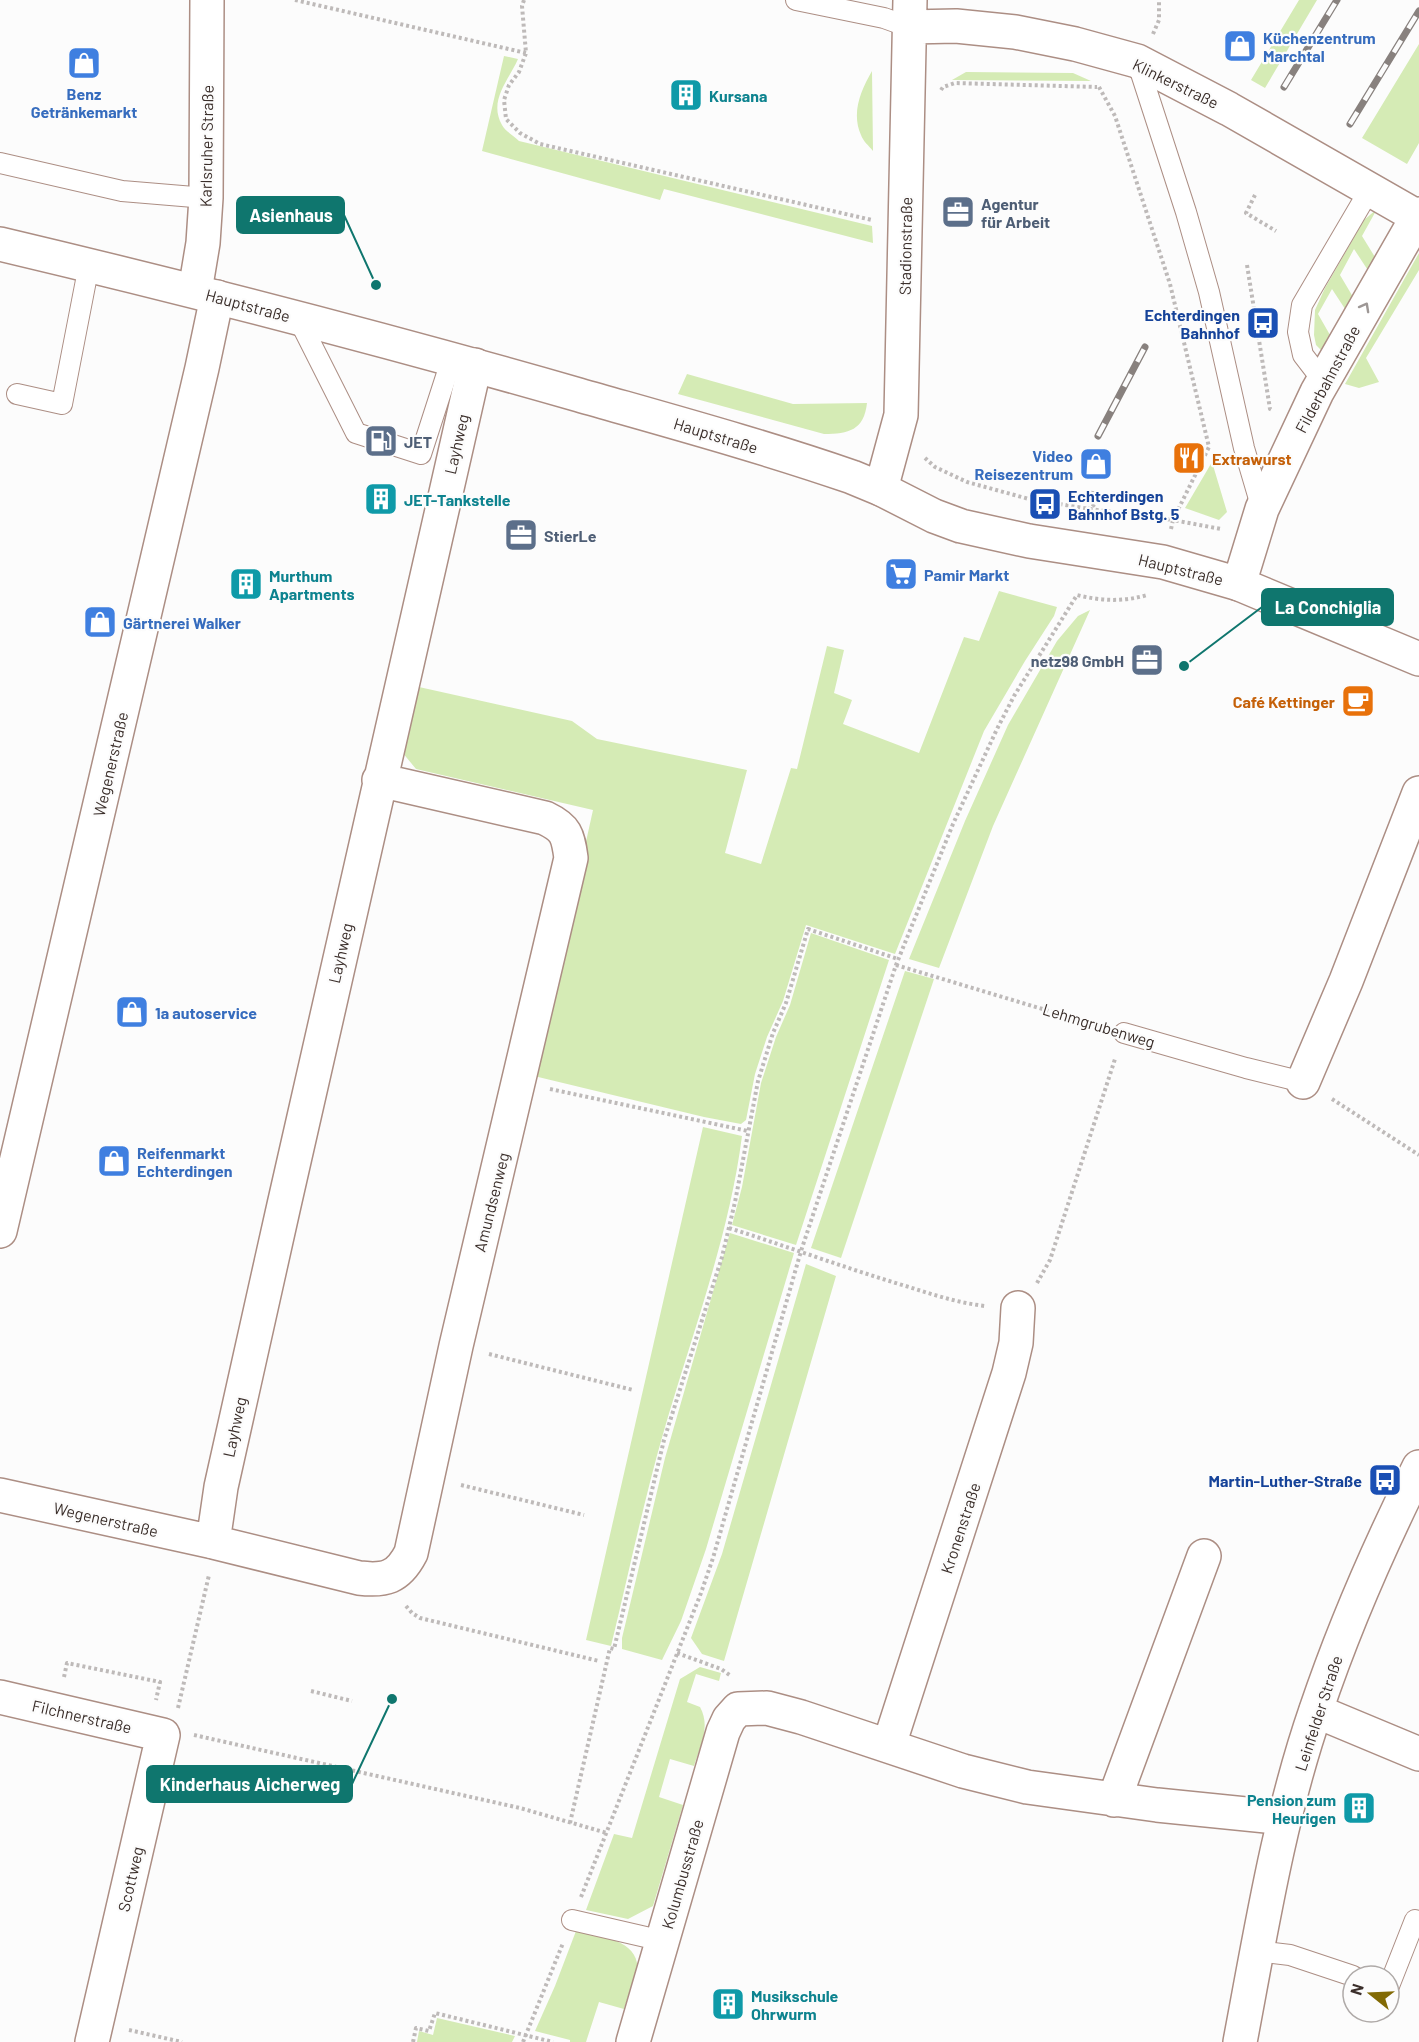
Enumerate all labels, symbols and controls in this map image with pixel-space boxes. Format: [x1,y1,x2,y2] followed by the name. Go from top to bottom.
[1222,28,1258,64] shop icon: Küchenzentrum Marchtal
[1263,28,1376,65] place label: Küchenzentrum Marchtal
[66,45,102,81] shop icon: Benz Getränkemarkt
[1130,54,1222,112] street label: Klinkerstraße
[668,77,704,113] building icon: Kursana
[31,84,137,121] place label: Benz Getränkemarkt
[195,85,217,207] street label: Karlsruher Straße
[709,86,767,105] place label: Kursana
[940,194,976,230] office icon: Agentur für Arbeit
[981,194,1050,231] place label: Agentur für Arbeit
[237,197,344,233] callout: Asienhaus
[895,197,915,295] street label: Stadionstraße
[249,204,333,226] text: Asienhaus
[204,285,292,325] street label: Hauptstraße
[1358,303,1369,313] one-way arrow
[1144,305,1240,342] place label: Echterdingen Bahnhof
[1245,305,1281,341] bus stop icon: Echterdingen Bahnhof
[1291,322,1363,436] street label: Filderbahnstraße
[440,412,472,476] street label: Layhweg
[672,413,760,457] street label: Hauptstraße
[363,423,399,459] fuel station icon: JET
[404,432,432,451] place label: JET
[1171,440,1207,476] restaurant icon: Extrawurst
[975,446,1073,483] place label: Video Reisezentrum
[1078,446,1114,482] shop icon: Video Reisezentrum
[1212,449,1292,468] place label: Extrawurst
[363,481,399,517] building icon: JET-Tankstelle
[1027,486,1063,522] bus stop icon: Echterdingen Bahnhof Bstg. 5
[1068,486,1180,523] place label: Echterdingen Bahnhof Bstg. 5
[404,490,511,509] place label: JET-Tankstelle
[503,517,539,553] office icon: StierLe
[544,526,597,545] place label: StierLe
[1137,549,1225,589] street label: Hauptstraße
[883,556,919,592] supermarket icon: Pamir Markt
[924,565,1009,584] place label: Pamir Markt
[228,566,264,602] building icon: Murthum Apartments
[269,566,355,603] place label: Murthum Apartments
[1262,589,1393,625] callout: La Conchiglia
[1275,596,1381,618] text: La Conchiglia
[82,604,118,640] shop icon: Gärtnerei Walker
[123,613,241,632] place label: Gärtnerei Walker
[1129,642,1165,678] office icon: netz98 GmbH
[1031,651,1124,670] place label: netz98 GmbH
[1340,683,1376,719] cafe icon: Café Kettinger
[1233,692,1335,711] place label: Café Kettinger
[89,710,131,818] street label: Wegenerstraße
[324,921,356,985] street label: Layhweg
[114,994,150,1030] shop icon: 1a autoservice
[1041,999,1157,1051] street label: Lehmgrubenweg
[155,1003,257,1022] place label: 1a autoservice
[96,1143,132,1179] shop icon: Reifenmarkt Echterdingen
[137,1143,233,1180] place label: Reifenmarkt Echterdingen
[469,1150,513,1254] street label: Amundsenweg
[218,1395,250,1459] street label: Layhweg
[1367,1462,1403,1498] bus stop icon: Martin-Luther-Straße
[1209,1471,1362,1490] place label: Martin-Luther-Straße
[936,1480,984,1576] street label: Kronenstraße
[52,1498,160,1540] street label: Wegenerstraße
[1290,1653,1346,1773] street label: Leinfelder Straße
[30,1695,134,1737] street label: Filchnerstraße
[147,1766,352,1802] callout: Kinderhaus Aicherweg
[160,1773,340,1795] text: Kinderhaus Aicherweg
[1247,1790,1336,1827] place label: Pension zum Heurigen
[1341,1790,1377,1826] building icon: Pension zum Heurigen
[657,1817,707,1931] street label: Kolumbusstraße
[113,1845,147,1913] street label: Scottweg
[1341,1964,1401,2024] north arrow
[1346,1981,1367,1997] text: N
[710,1986,746,2022] building icon: Musikschule Ohrwurm
[751,1986,839,2023] place label: Musikschule Ohrwurm

